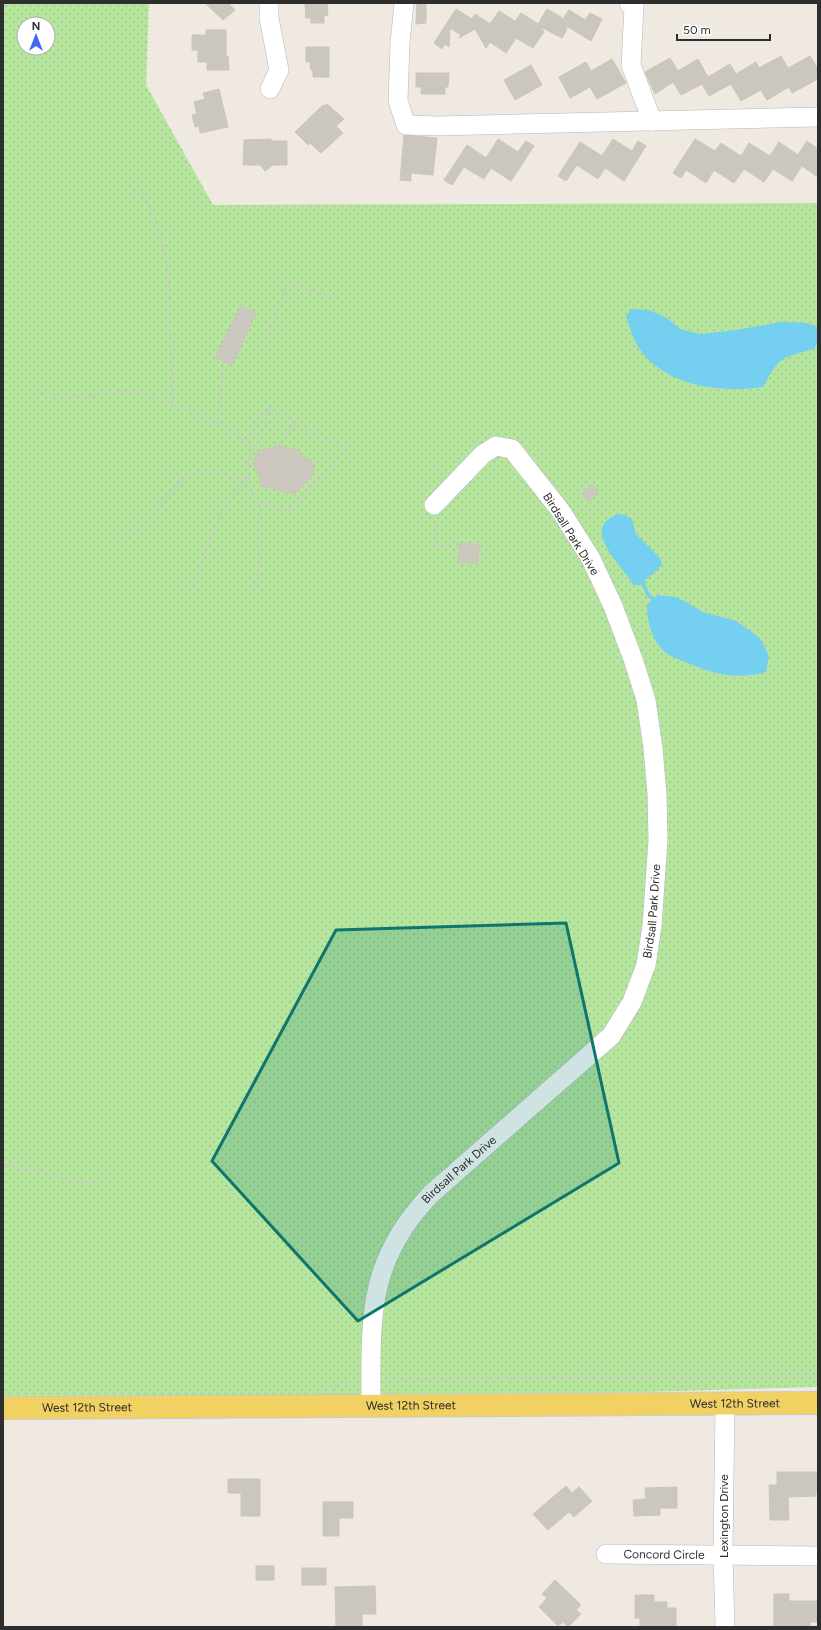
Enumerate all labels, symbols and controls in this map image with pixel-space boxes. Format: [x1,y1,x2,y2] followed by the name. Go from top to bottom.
[16,16,56,56] north arrow
[677,16,770,42] scale bar
[32,20,40,33] text: N
[683,23,711,37] text: 50 m
[540,490,602,578] street label: Birdsall Park Drive
[640,863,663,959] street label: Birdsall Park Drive
[419,1133,499,1206] street label: Birdsall Park Drive
[690,1396,781,1411] street label: West 12th Street
[366,1398,457,1413] street label: West 12th Street
[42,1400,133,1415] street label: West 12th Street
[717,1474,731,1558] street label: Lexington Drive
[623,1547,705,1562] street label: Concord Circle

